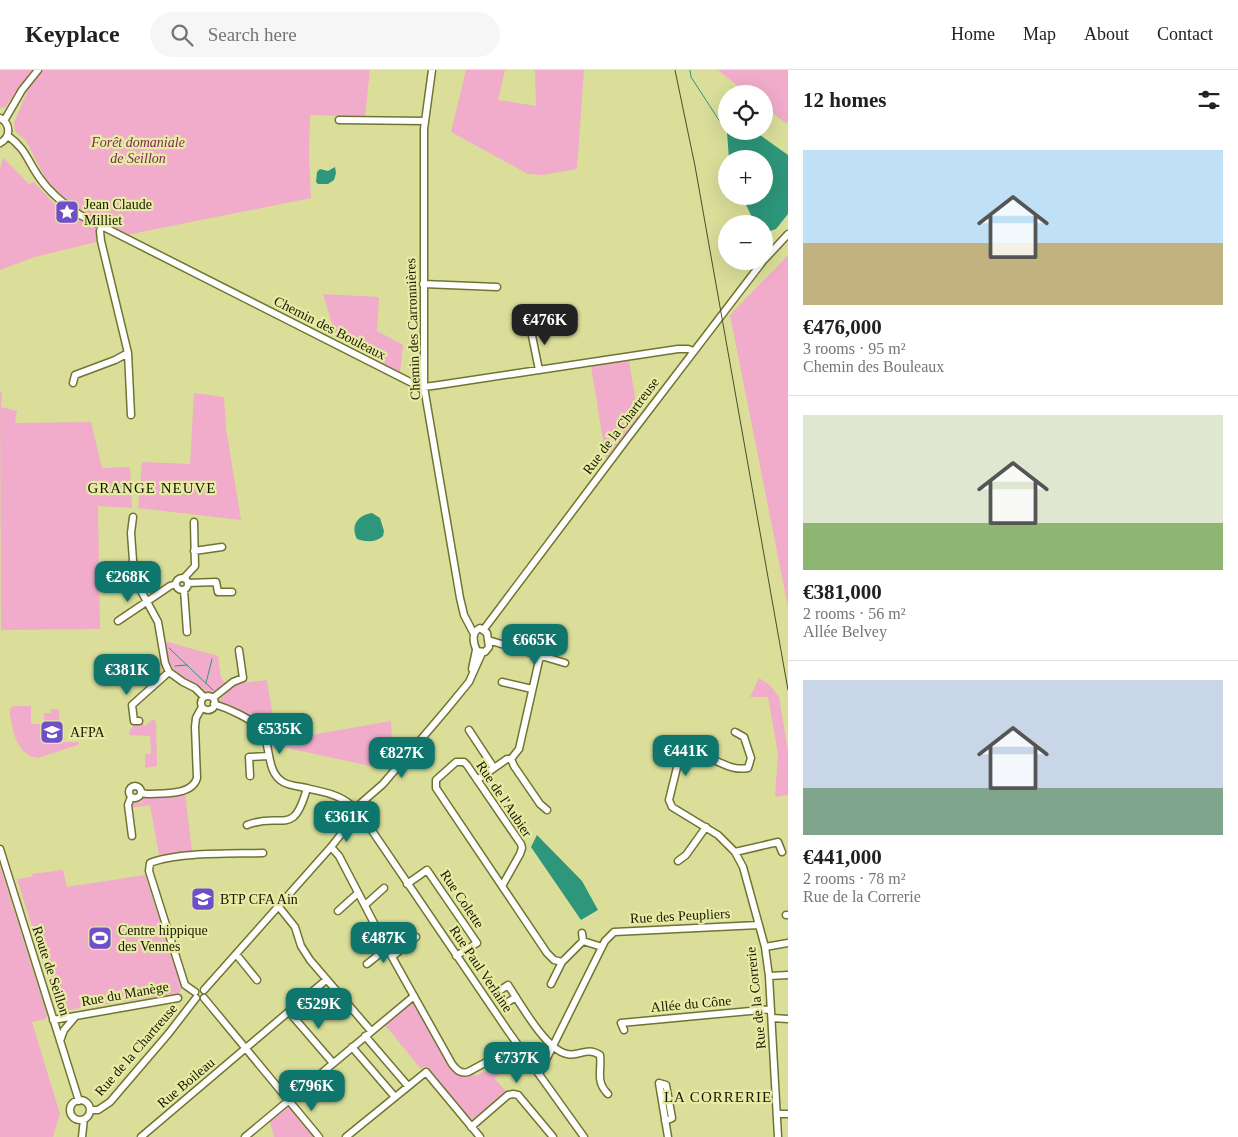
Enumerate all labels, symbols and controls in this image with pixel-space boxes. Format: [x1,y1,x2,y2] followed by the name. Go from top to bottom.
[150,12,500,57] search box
[25,21,120,47] text: Keyplace
[168,21,196,49] icon: search
[208,24,297,45] text: Search here
[951,24,995,44] text: Home
[1023,24,1056,44] text: Map
[1084,24,1129,44] text: About
[1157,24,1213,44] text: Contact
[718,85,773,270] map controls
[718,85,773,140] button: locate
[1195,86,1223,114] icon: filters
[803,88,886,112] text: 12 homes
[90,135,185,166] park label: Forêt domaniale de Seillon
[718,150,773,205] button: +
[968,182,1058,272] icon: home
[84,197,152,228] place label: Jean Claude Milliet
[54,199,80,225] place icon: Jean Claude Milliet
[718,215,773,270] button: −
[403,258,423,400] street label: Chemin des Carronnières
[272,293,388,363] street label: Chemin des Bouleaux
[510,304,580,346] pin: €476K
[523,311,567,328] text: €476K
[803,315,882,339] text: €476,000
[803,340,906,357] text: 3 rooms · 95 m²
[803,358,944,375] text: Chemin des Bouleaux
[580,375,662,477] street label: Rue de la Chartreuse
[968,448,1058,538] icon: home
[87,480,217,496] district label: GRANGE NEUVE
[93,560,163,603] pin: €268K
[106,568,150,585] text: €268K
[803,580,882,604] text: €381,000
[803,605,906,622] text: 2 rooms · 56 m²
[803,623,887,640] text: Allée Belvey
[500,624,570,666] pin: €665K
[513,631,557,648] text: €665K
[92,654,162,696] pin: €381K
[105,661,149,678] text: €381K
[245,712,315,755] pin: €535K
[968,713,1058,803] icon: home
[39,719,65,745] school or university icon: AFPA
[258,720,302,737] text: €535K
[70,725,105,740] place label: AFPA
[651,734,721,777] pin: €441K
[367,736,437,779] pin: €827K
[664,742,708,759] text: €441K
[380,744,424,761] text: €827K
[473,758,535,840] street label: Rue de l'Aubier
[312,800,382,843] pin: €361K
[325,808,369,825] text: €361K
[803,845,882,869] text: €441,000
[437,867,487,931] street label: Rue Colette
[803,870,906,887] text: 2 rooms · 78 m²
[190,886,216,912] school or university icon: BTP CFA Ain
[803,888,921,905] text: Rue de la Correrie
[220,892,298,907] place label: BTP CFA Ain
[630,906,730,926] street label: Rue des Peupliers
[349,922,419,964] pin: €487K
[118,923,208,954] place label: Centre hippique des Vennes
[447,923,515,1015] street label: Rue Paul Verlaine
[29,924,73,1018] street label: Route de Seillon
[87,925,113,951] sports icon: Centre hippique des Vennes
[362,929,406,946] text: €487K
[743,946,769,1050] street label: Rue de la Correrie
[80,979,170,1009] street label: Rue du Manège
[284,988,354,1030] pin: €529K
[650,993,732,1015] street label: Allée du Cône
[297,995,341,1012] text: €529K
[92,1001,180,1099] street label: Rue de la Chartreuse
[482,1042,552,1084] pin: €737K
[495,1049,539,1066] text: €737K
[155,1055,217,1111] street label: Rue Boileau
[277,1070,347,1112] pin: €796K
[290,1077,334,1094] text: €796K
[664,1089,772,1105] district label: LA CORRERIE

